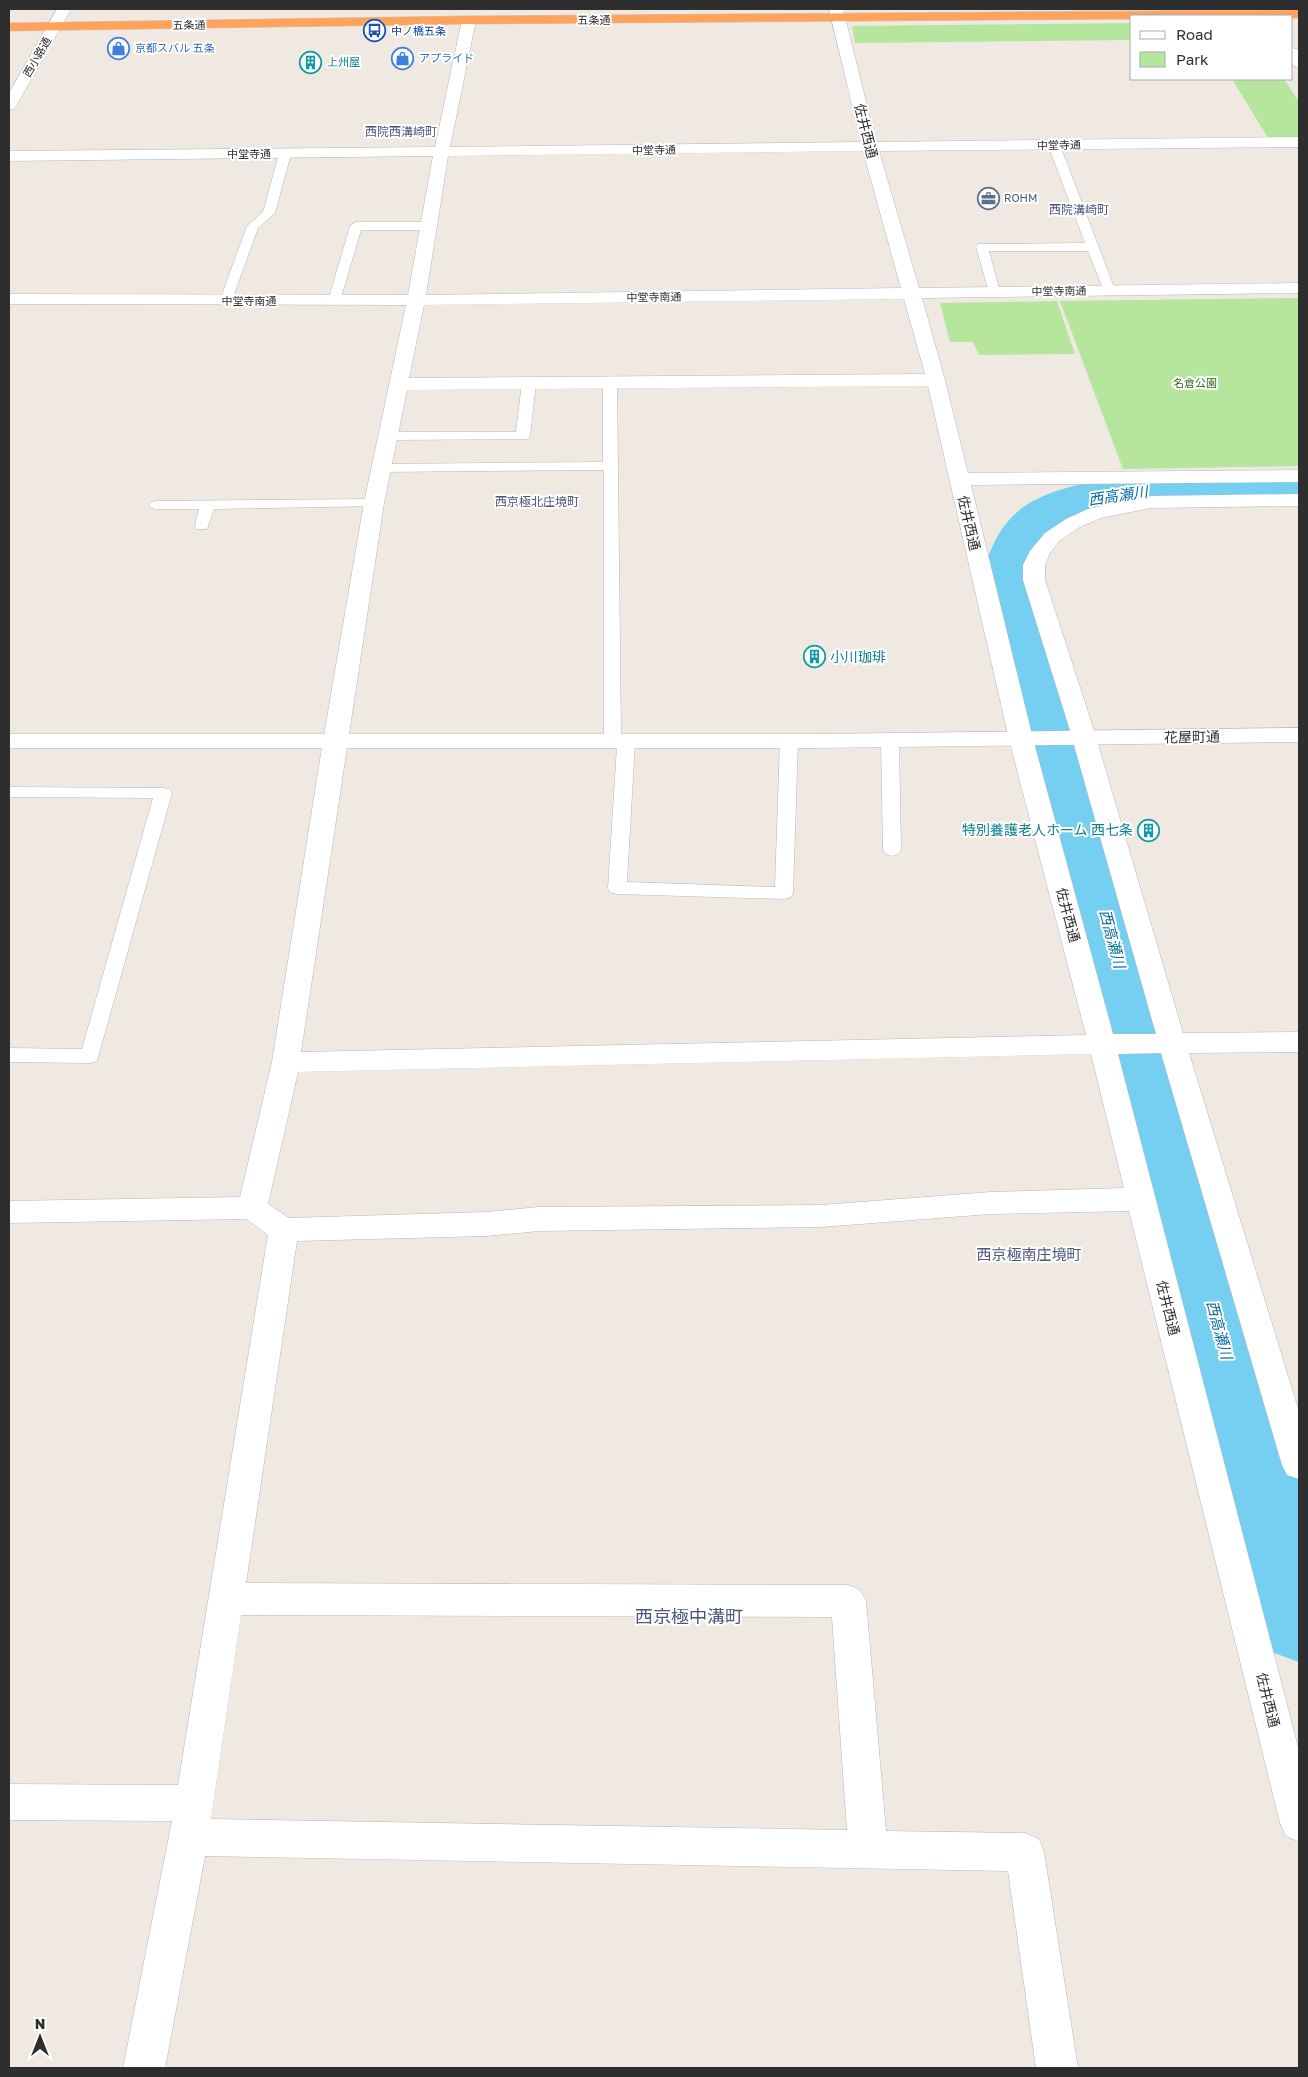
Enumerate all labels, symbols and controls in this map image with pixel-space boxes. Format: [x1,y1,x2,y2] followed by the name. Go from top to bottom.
[578,13,611,26] street label: 五条通
[1130,15,1293,80] legend
[172,18,206,31] street label: 五条通
[363,19,387,43] bus stop icon: 中ノ橋五条
[391,24,446,37] place label: 中ノ橋五条
[1176,25,1213,43] text: Road
[20,34,53,79] street label: 西小路通
[107,36,131,60] shop icon: 京都スバル 五条
[135,41,215,54] place label: 京都スバル 五条
[391,46,415,70] shop icon: アプライド
[299,50,323,74] building icon: 上州屋
[1176,50,1209,68] text: Park
[419,51,474,64] place label: アプライド
[327,55,360,68] place label: 上州屋
[851,102,882,160] street label: 佐井西通
[365,124,437,139] district label: 西院西溝崎町
[1037,138,1081,151] street label: 中堂寺通
[632,143,676,156] street label: 中堂寺通
[227,147,271,160] street label: 中堂寺通
[976,186,1000,210] office icon: ROHM
[1004,191,1037,204] place label: ROHM
[1049,202,1109,217] district label: 西院溝崎町
[1031,284,1087,297] street label: 中堂寺南通
[626,290,682,303] street label: 中堂寺南通
[222,294,277,307] street label: 中堂寺南通
[1173,376,1217,389] park label: 名倉公園
[1087,482,1151,508] water label: 西高瀬川
[495,494,579,509] district label: 西京極北庄境町
[955,494,984,552] street label: 佐井西通
[802,645,826,669] building icon: 小川珈琲
[830,648,886,665] place label: 小川珈琲
[1164,728,1220,745] street label: 花屋町通
[1137,818,1161,842] building icon: 特別養護老人ホーム 西七条
[962,821,1133,838] place label: 特別養護老人ホーム 西七条
[1053,886,1084,944] street label: 佐井西通
[1097,907,1130,972] water label: 西高瀬川
[976,1245,1082,1263] district label: 西京極南庄境町
[1153,1279,1184,1337] street label: 佐井西通
[1204,1298,1237,1363] water label: 西高瀬川
[635,1605,743,1627] district label: 西京極中溝町
[1253,1671,1284,1729] street label: 佐井西通
[15,2012,65,2062] north arrow
[35,2015,45,2032] text: N

